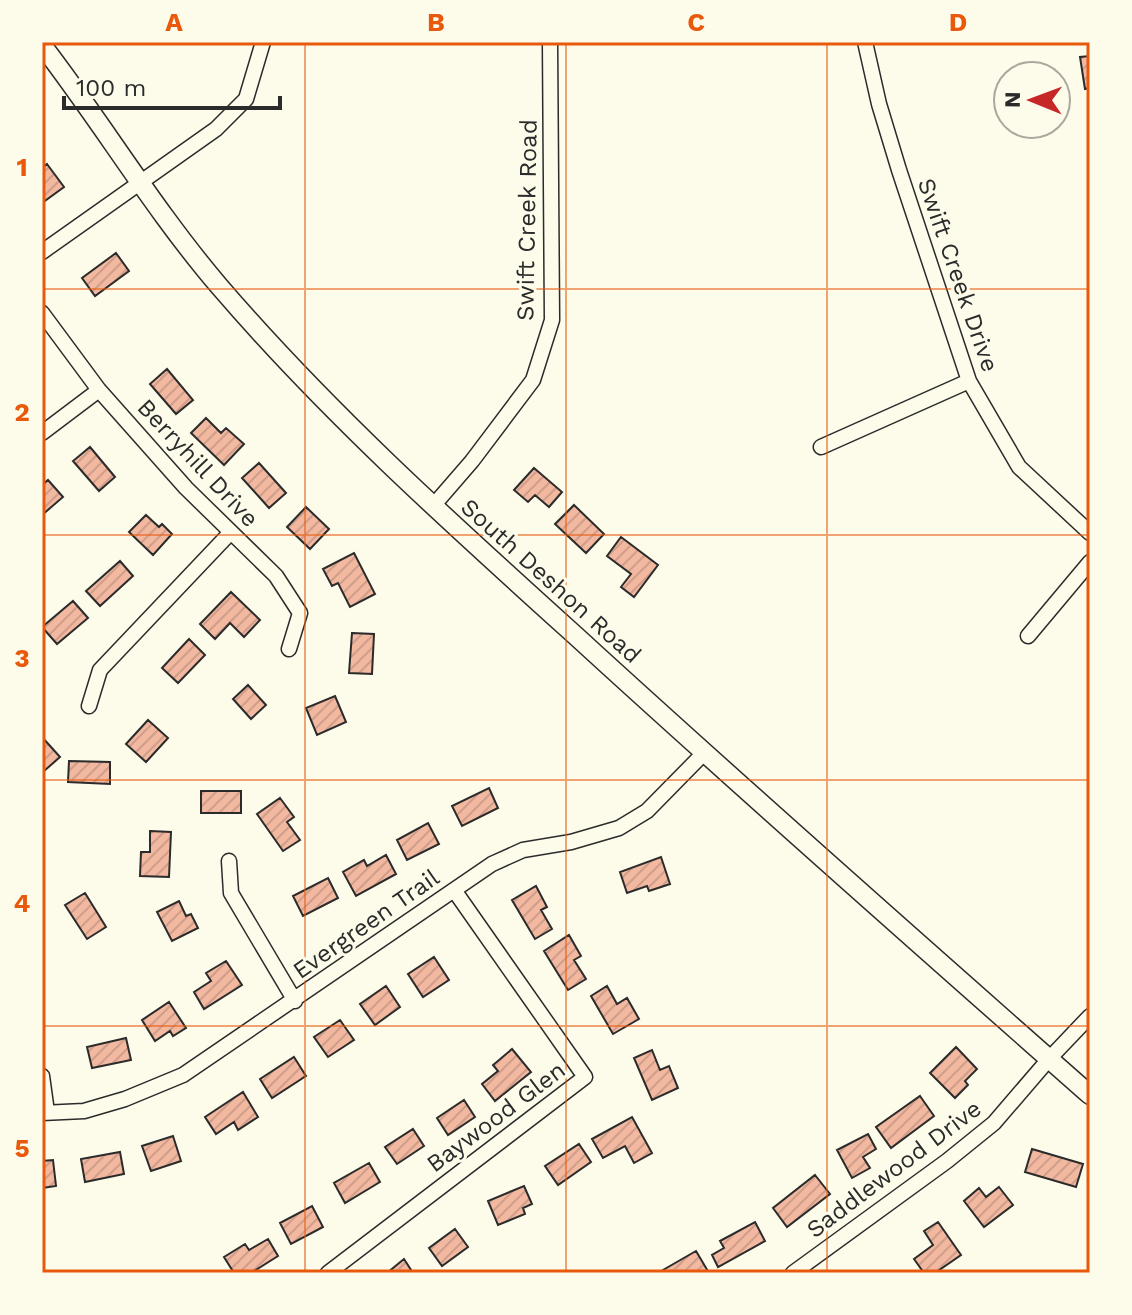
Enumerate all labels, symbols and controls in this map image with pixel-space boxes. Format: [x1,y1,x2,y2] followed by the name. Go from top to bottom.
[165,7,183,37] text: A
[427,7,445,37] text: B
[687,7,705,37] text: C
[949,7,967,37] text: D
[64,60,280,110] scale bar
[992,60,1072,140] north arrow
[76,74,146,102] text: 100 m
[1000,91,1025,108] text: N
[511,119,543,321] street label: Swift Creek Road
[16,152,28,182] text: 1
[912,175,1004,375] street label: Swift Creek Drive
[132,393,264,533] street label: Berryhill Drive
[14,397,30,427] text: 2
[455,493,647,669] street label: South Deshon Road
[14,643,30,673] text: 3
[288,863,445,985] street label: Evergreen Trail
[14,888,31,918] text: 4
[421,1056,571,1178] street label: Baywood Glen
[801,1094,987,1244] street label: Saddlewood Drive
[14,1133,30,1163] text: 5

